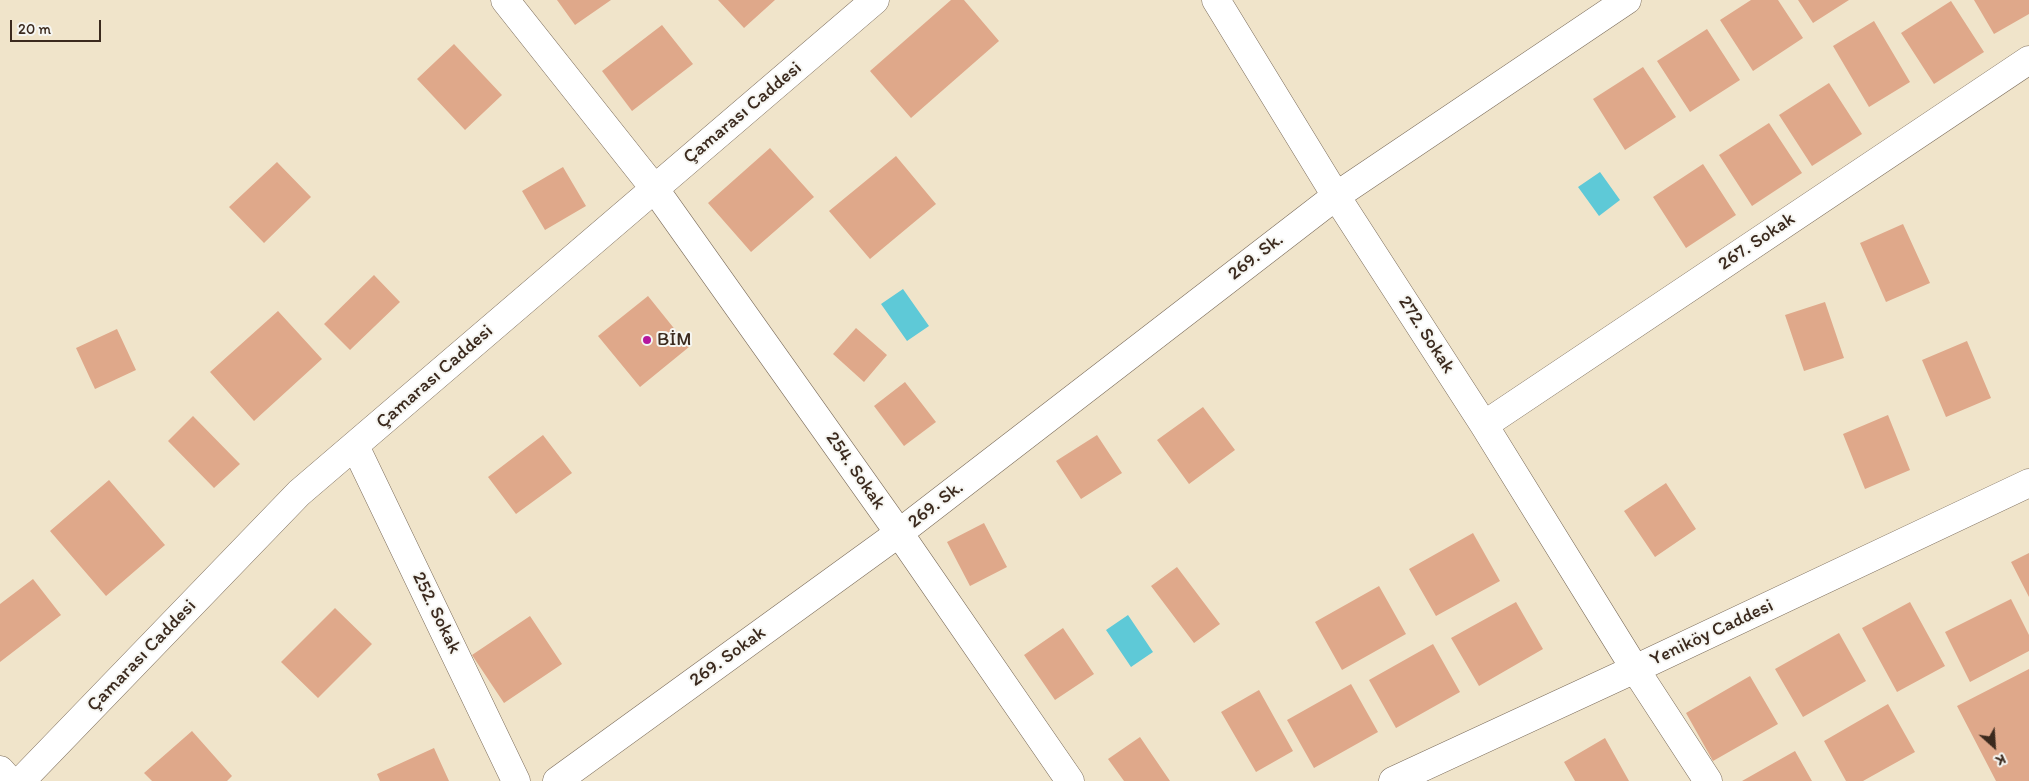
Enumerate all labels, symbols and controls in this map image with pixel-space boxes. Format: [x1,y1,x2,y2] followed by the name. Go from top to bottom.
[12,10,104,42] scale bar
[18,20,51,38] text: 20 m
[679,57,807,169] street label: Çamarası Caddesi
[1714,208,1800,276] street label: 267. Sokak
[1224,228,1288,286] street label: 269. Sk.
[1393,292,1459,378] street label: 272. Sokak
[372,320,498,434] street label: Çamarası Caddesi
[657,329,692,351] place label: BİM
[641,334,653,346] marker: BİM
[820,428,890,514] street label: 254. Sokak
[904,476,968,534] street label: 269. Sk.
[406,568,466,658] street label: 252. Sokak
[1647,594,1777,672] street label: Yeniköy Caddesi
[83,595,201,717] street label: Çamarası Caddesi
[686,622,770,692] street label: 269. Sokak
[1969,721,2019,771] north arrow
[1993,750,2009,770] text: K

